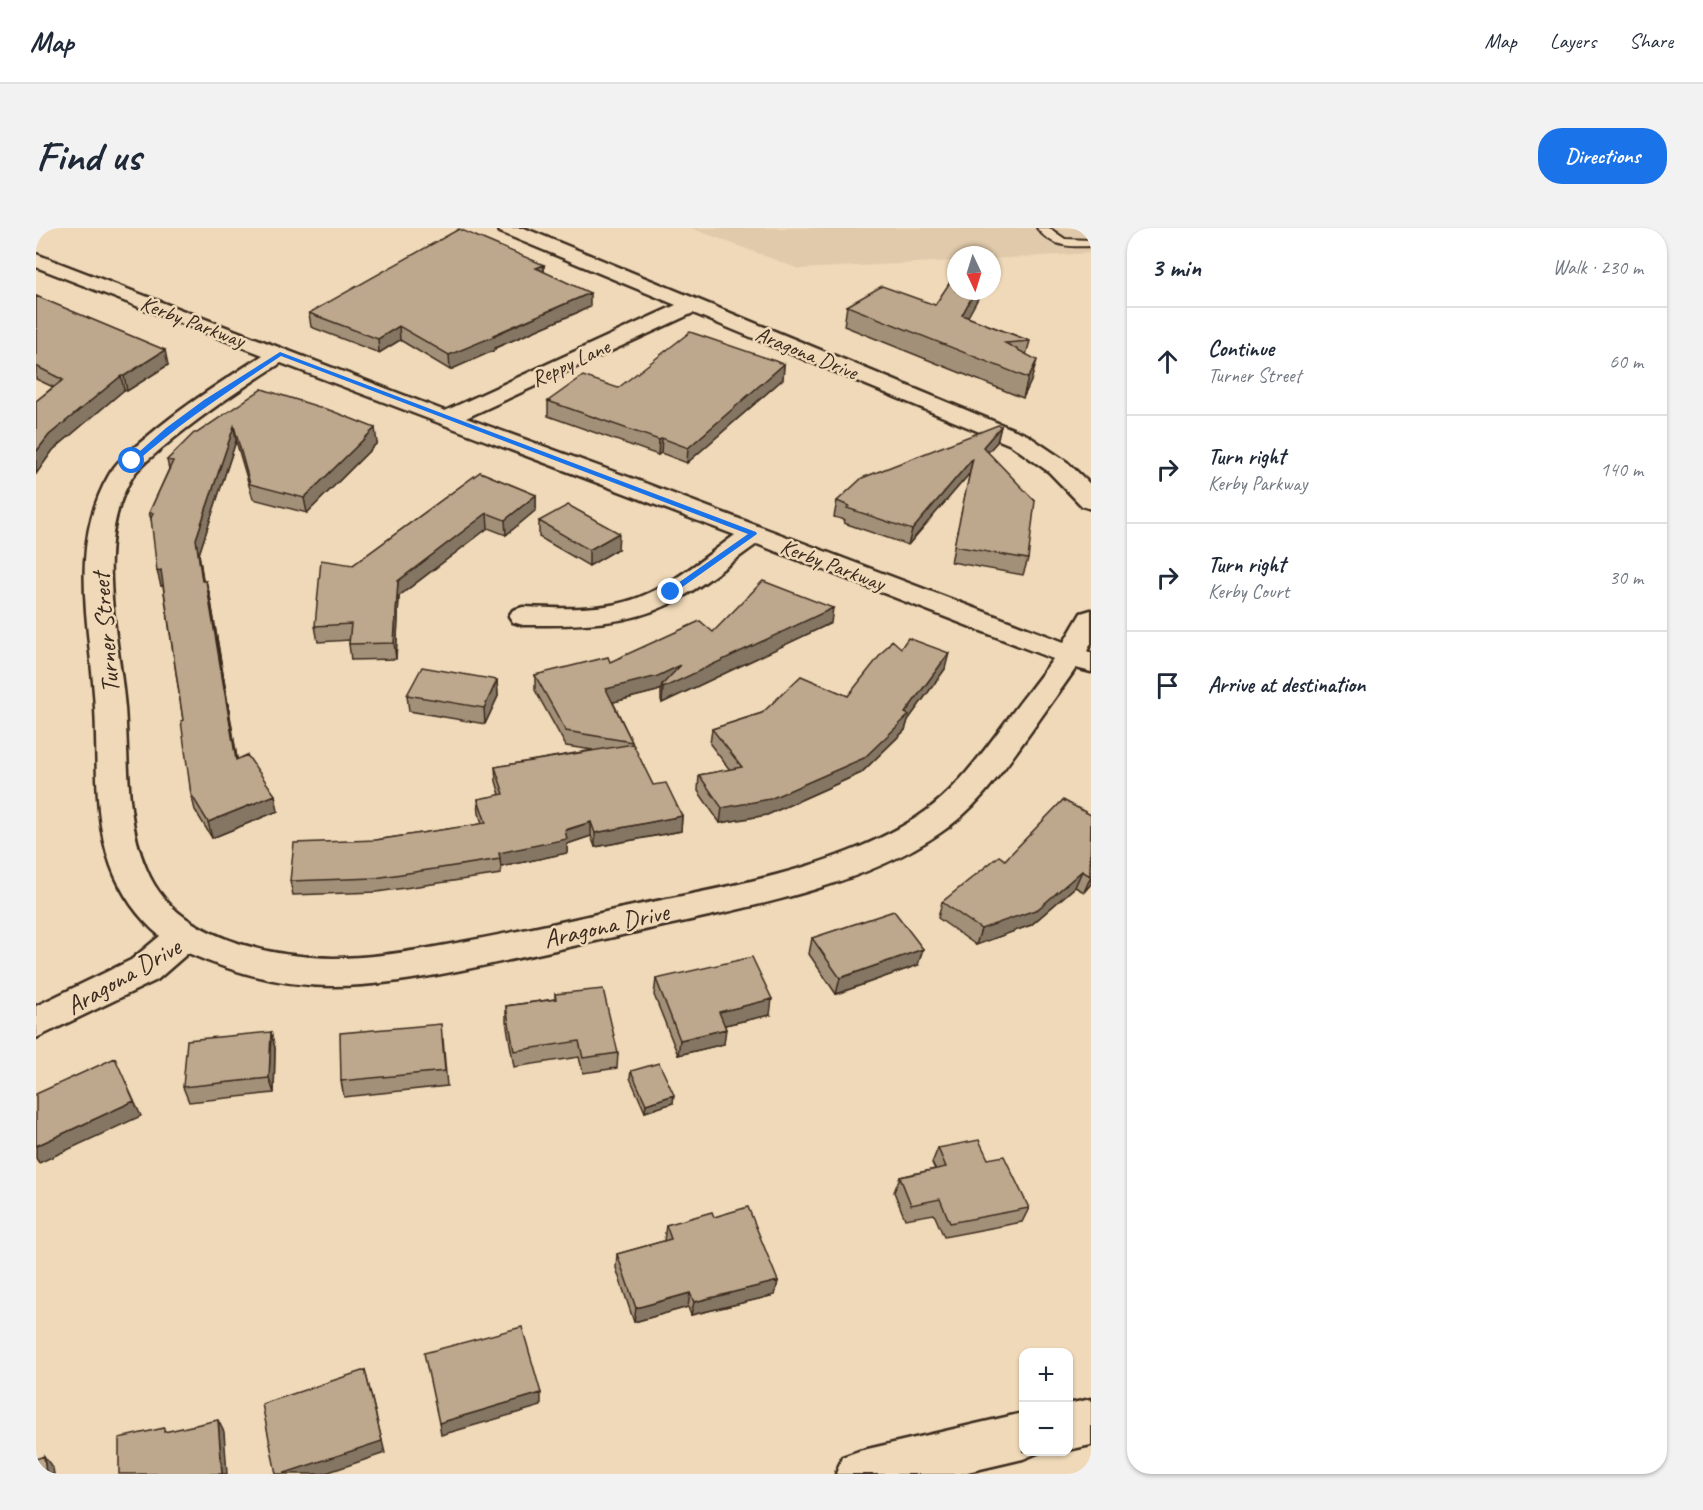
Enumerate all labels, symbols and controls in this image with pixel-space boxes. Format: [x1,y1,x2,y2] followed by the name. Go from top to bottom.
[30,24,73,59] text: Map
[1484,28,1517,54] text: Map
[1550,28,1596,54] text: Layers
[1629,28,1673,54] text: Share
[1538,128,1667,184] button: Directions
[36,130,141,183] text: Find us
[947,246,1001,300] north arrow
[1151,251,1201,284] text: 3 min
[1553,255,1643,280] text: Walk · 230 m
[137,289,251,355] street label: Kerby Parkway
[752,320,863,387] street label: Aragona Drive
[527,332,616,393] street label: Reppy Lane
[1208,335,1274,363] text: Continue
[1151,345,1184,378] icon: ahead
[1609,349,1643,374] text: 60 m
[1208,363,1301,388] text: Turner Street
[1208,443,1285,471] text: Turn right
[118,447,144,473] route start
[1151,453,1184,486] icon: right
[1600,457,1643,482] text: 140 m
[1208,471,1307,496] text: Kerby Parkway
[777,532,891,598] street label: Kerby Parkway
[1208,551,1285,579] text: Turn right
[1151,561,1184,594] icon: right
[1609,565,1643,590] text: 30 m
[83,568,127,695] street label: Turner Street
[657,578,683,604] route end
[1208,579,1289,604] text: Kerby Court
[1151,669,1184,702] icon: arrive
[1208,671,1365,699] text: Arrive at destination
[540,895,673,956] street label: Aragona Drive
[60,930,188,1023] street label: Aragona Drive
[1019,1348,1073,1456] map controls
[1019,1348,1073,1402] button: +
[1019,1402,1073,1456] button: −

